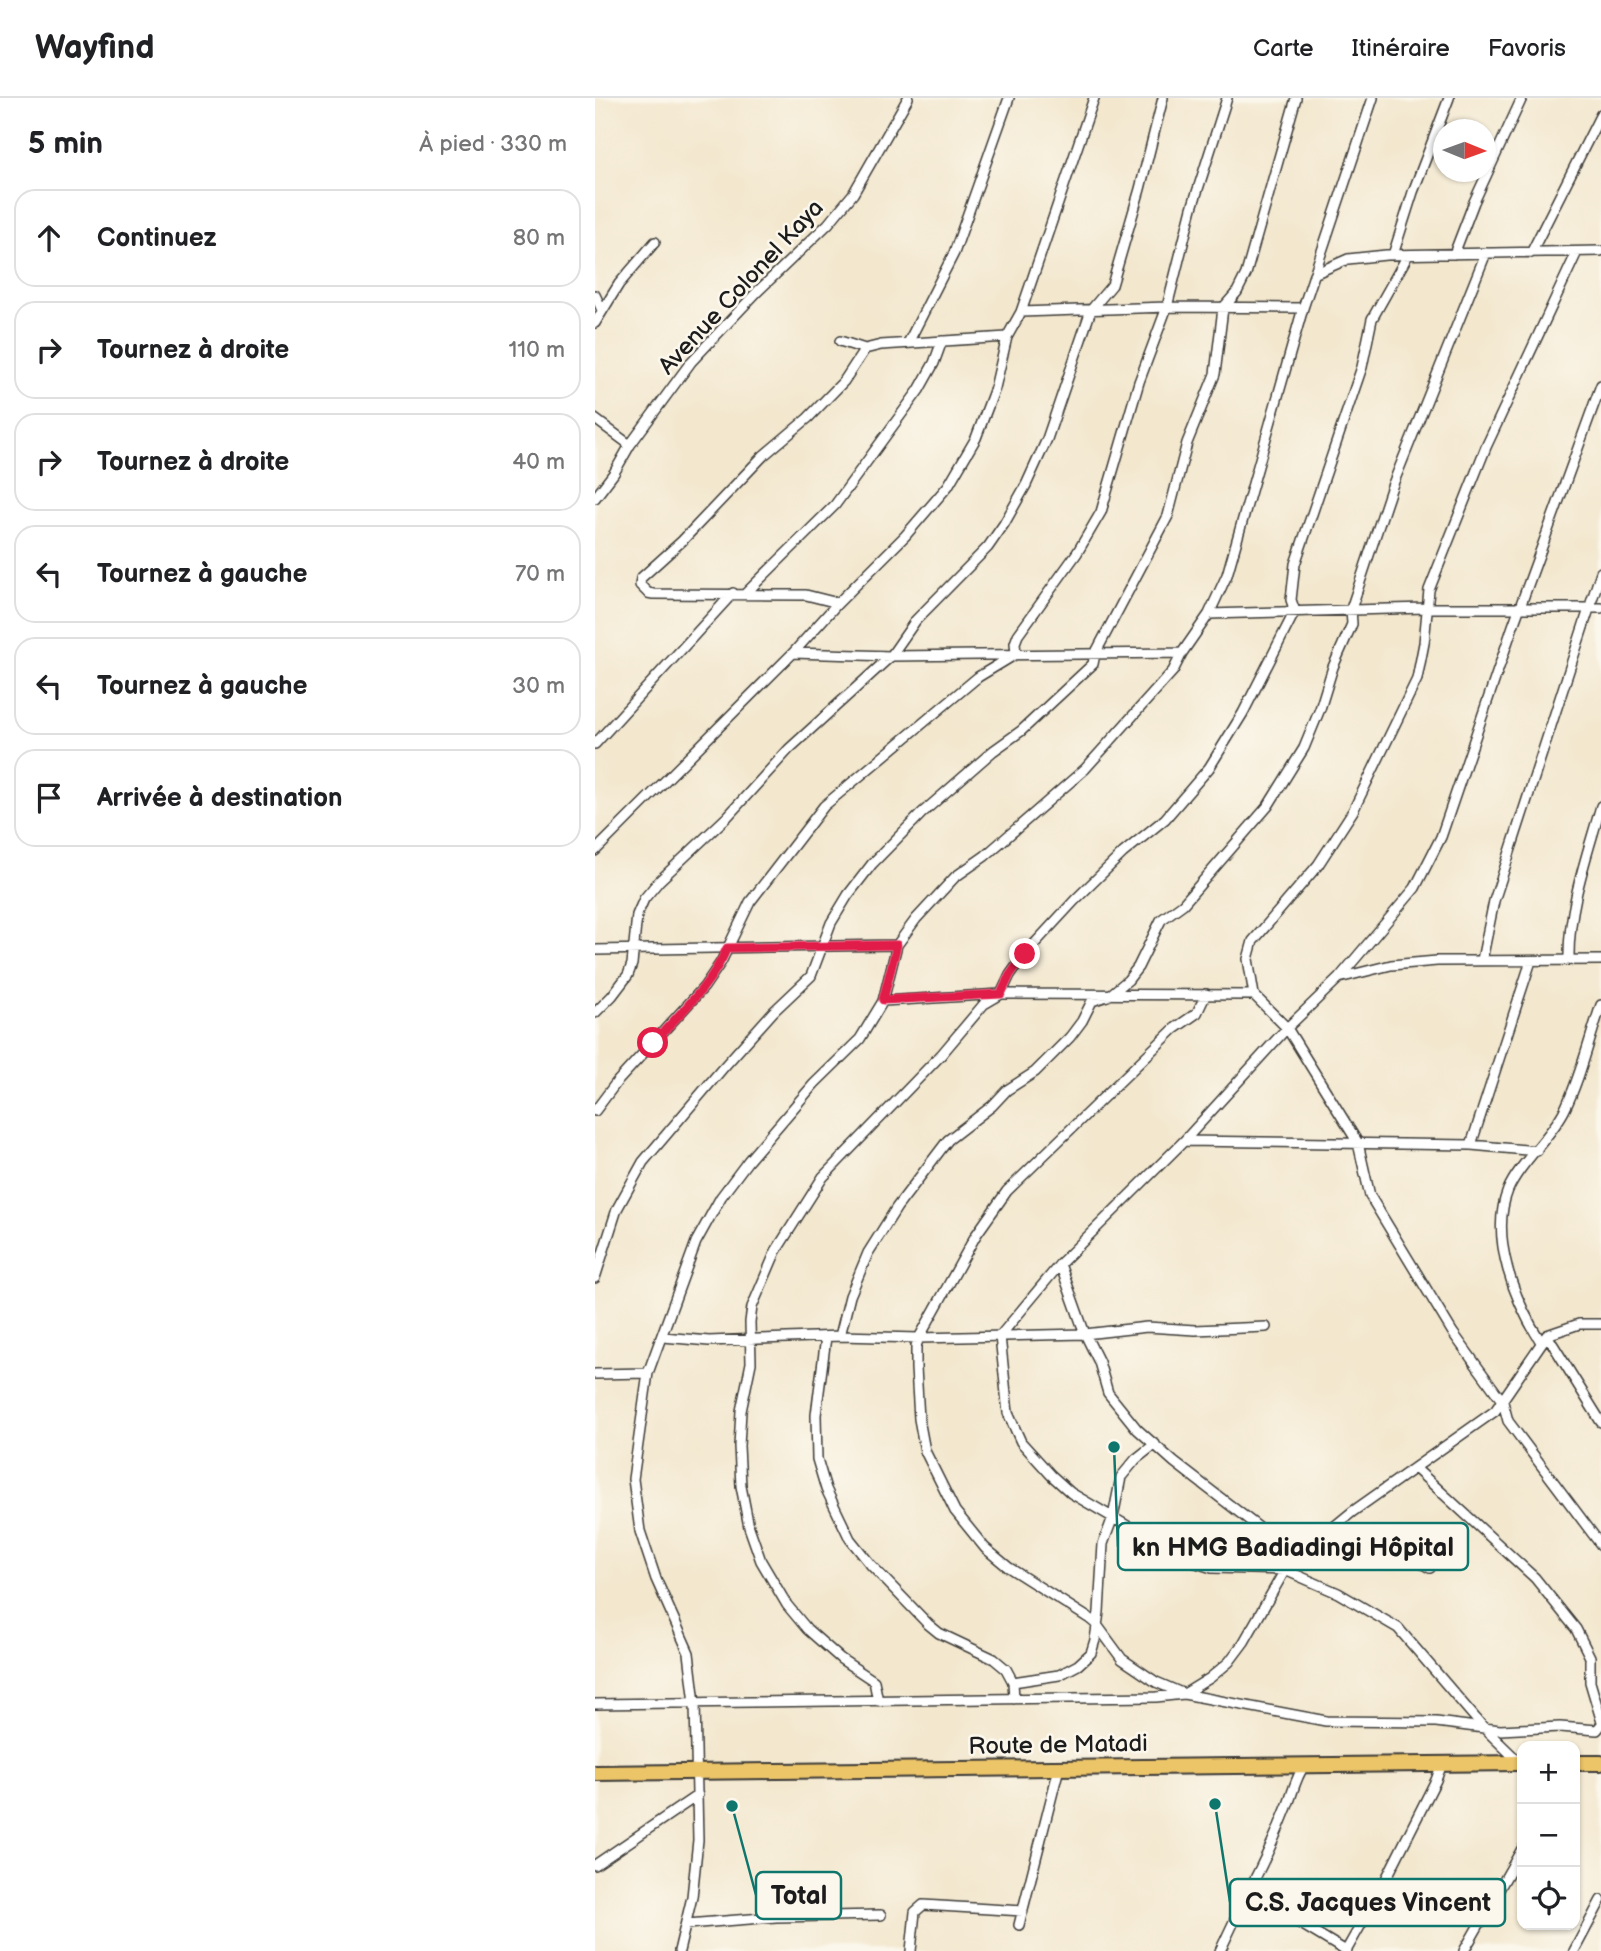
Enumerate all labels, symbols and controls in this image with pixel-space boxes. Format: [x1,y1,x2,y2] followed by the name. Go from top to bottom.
[35,28,154,68] text: Wayfind
[1253,34,1314,63] text: Carte
[1352,34,1450,63] text: Itinéraire
[1488,34,1566,63] text: Favoris
[1433,119,1496,182] north arrow
[28,126,103,162] text: 5 min
[419,130,567,158] text: À pied · 330 m
[652,193,830,381] street label: Avenue Colonel Kaya
[30,219,68,257] icon: ahead
[97,223,217,254] text: Continuez
[513,224,565,252] text: 80 m
[30,331,68,369] icon: right
[97,335,289,366] text: Tournez à droite
[508,336,565,364] text: 110 m
[30,443,68,481] icon: right
[97,447,289,478] text: Tournez à droite
[512,448,565,476] text: 40 m
[30,555,68,593] icon: left
[97,559,308,590] text: Tournez à gauche
[515,560,565,588] text: 70 m
[30,667,68,705] icon: left
[97,671,308,702] text: Tournez à gauche
[512,672,565,700] text: 30 m
[30,779,68,817] icon: arrive
[97,783,343,814] text: Arrivée à destination
[1009,938,1040,969] route end
[637,1027,668,1058] route start
[1118,1523,1468,1570] callout: kn HMG Badiadingi Hôpital
[1132,1533,1454,1564] text: kn HMG Badiadingi Hôpital
[968,1729,1148,1761] street label: Route de Matadi
[1517,1741,1580,1930] map controls
[1517,1741,1580,1804] button: +
[1517,1804,1580,1867] button: −
[1517,1867,1580,1930] button: locate
[756,1872,841,1919] callout: Total
[1230,1879,1505,1926] callout: C.S. Jacques Vincent
[771,1881,827,1912] text: Total
[1245,1888,1491,1919] text: C.S. Jacques Vincent

